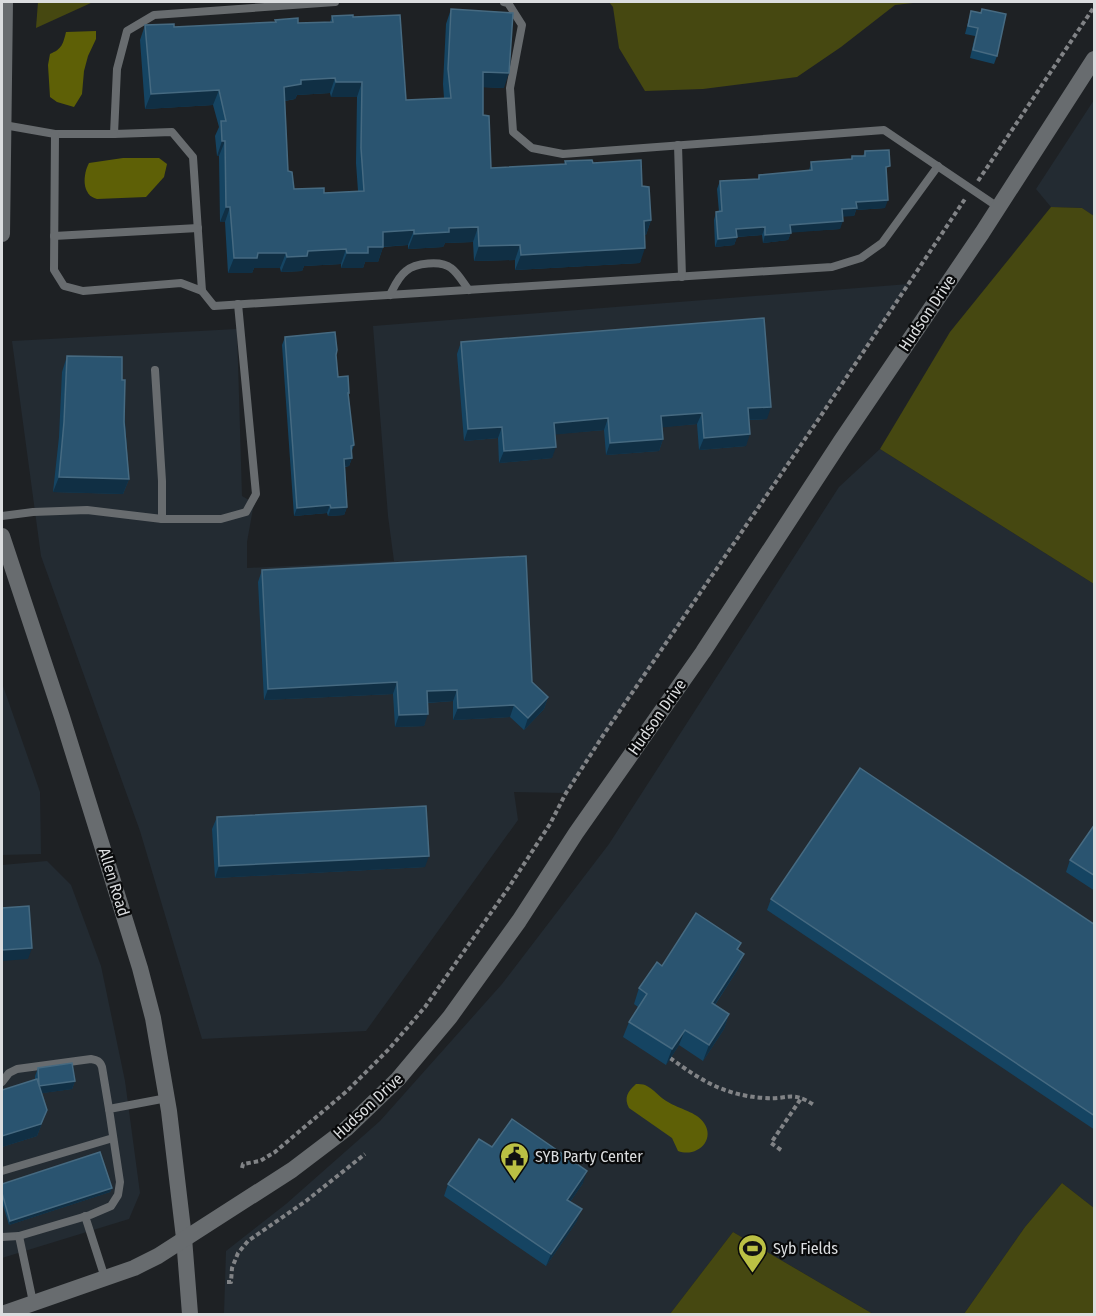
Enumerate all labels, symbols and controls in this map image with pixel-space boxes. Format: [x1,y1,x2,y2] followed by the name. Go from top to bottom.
[895,271,960,355] street label: Hudson Drive
[624,675,690,758] street label: Hudson Drive
[95,846,133,918] street label: Allen Road
[329,1069,407,1143] street label: Hudson Drive
[498,1140,530,1182] public building icon: SYB Party Center
[535,1147,643,1166] place label: SYB Party Center
[736,1232,768,1274] sports icon: Syb Fields
[773,1239,838,1258] place label: Syb Fields

